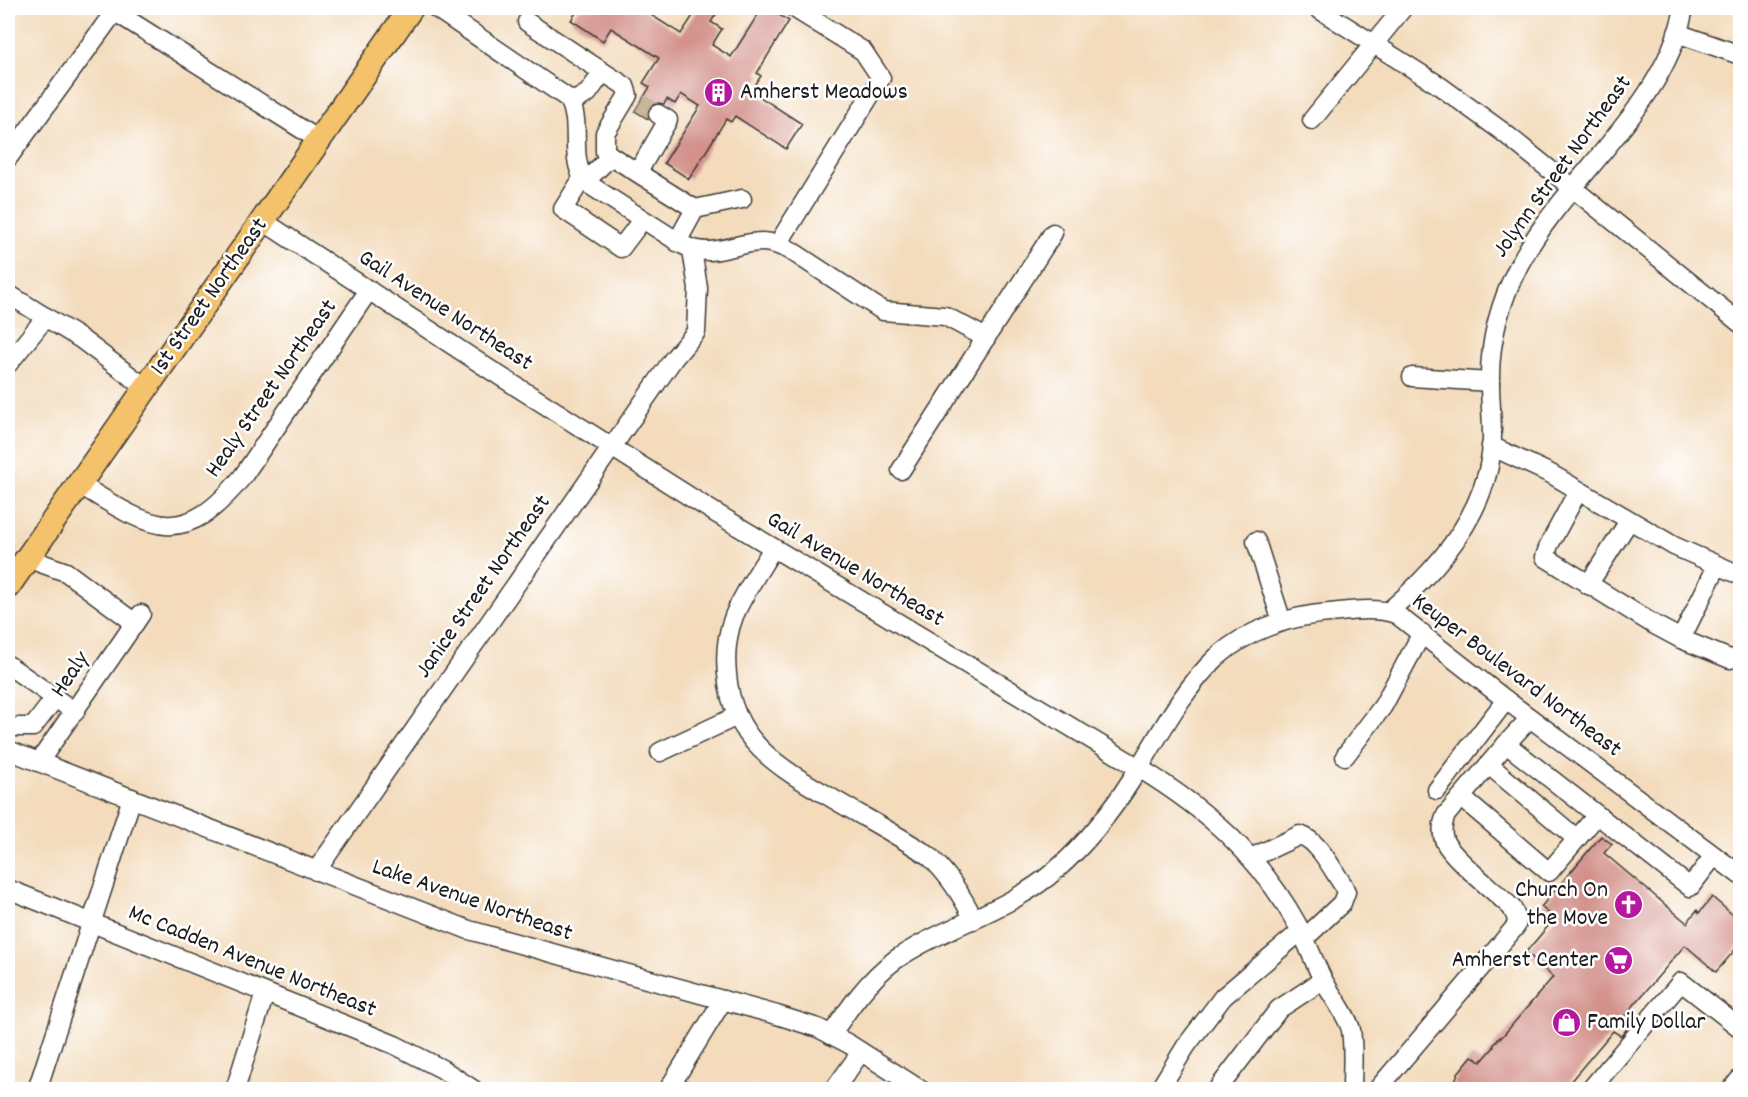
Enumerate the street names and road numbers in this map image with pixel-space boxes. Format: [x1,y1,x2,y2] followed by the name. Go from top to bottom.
[1485,69,1641,265] street label: Jolynn Street Northeast
[143,211,277,383] street label: 1st Street Northeast
[351,242,539,380] street label: Gail Avenue Northeast
[198,293,346,485] street label: Healy Street Northeast
[408,488,560,686] street label: Janice Street Northeast
[760,503,951,637] street label: Gail Avenue Northeast
[1404,585,1628,767] street label: Keuper Boulevard Northeast
[43,644,100,705] street label: Healy
[367,851,577,951] street label: Lake Avenue Northeast
[123,897,381,1027] street label: Mc Cadden Avenue Northeast

